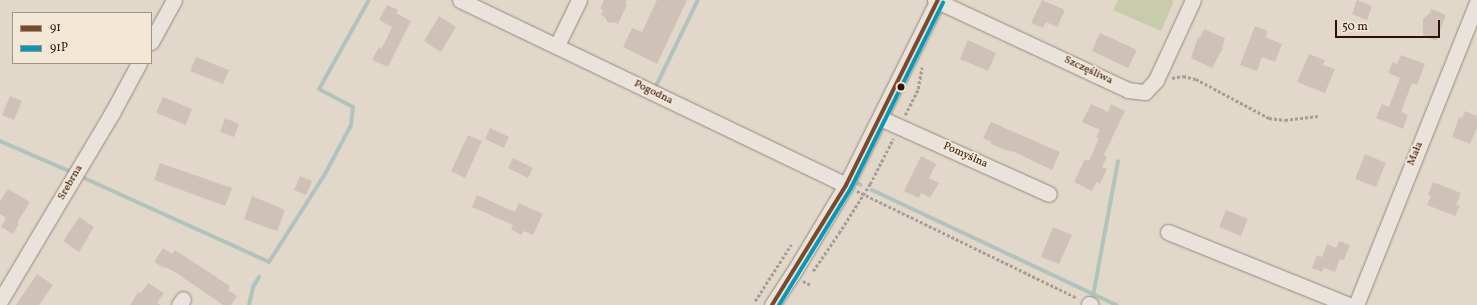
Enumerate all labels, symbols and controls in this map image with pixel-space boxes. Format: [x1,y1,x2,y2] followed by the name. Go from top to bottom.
[12,12,152,64] legend
[1337,12,1442,38] scale bar
[1342,19,1368,35] text: 50 m
[50,20,61,36] text: 91
[50,40,68,56] text: 91P
[1061,54,1115,88] street label: Szczęśliwa
[631,78,675,108] street label: Pogodna
[896,82,906,92] unlabelled marker
[941,140,989,172] street label: Pomyślna
[1405,140,1427,168] street label: Mała
[56,163,86,203] street label: Srebrna

